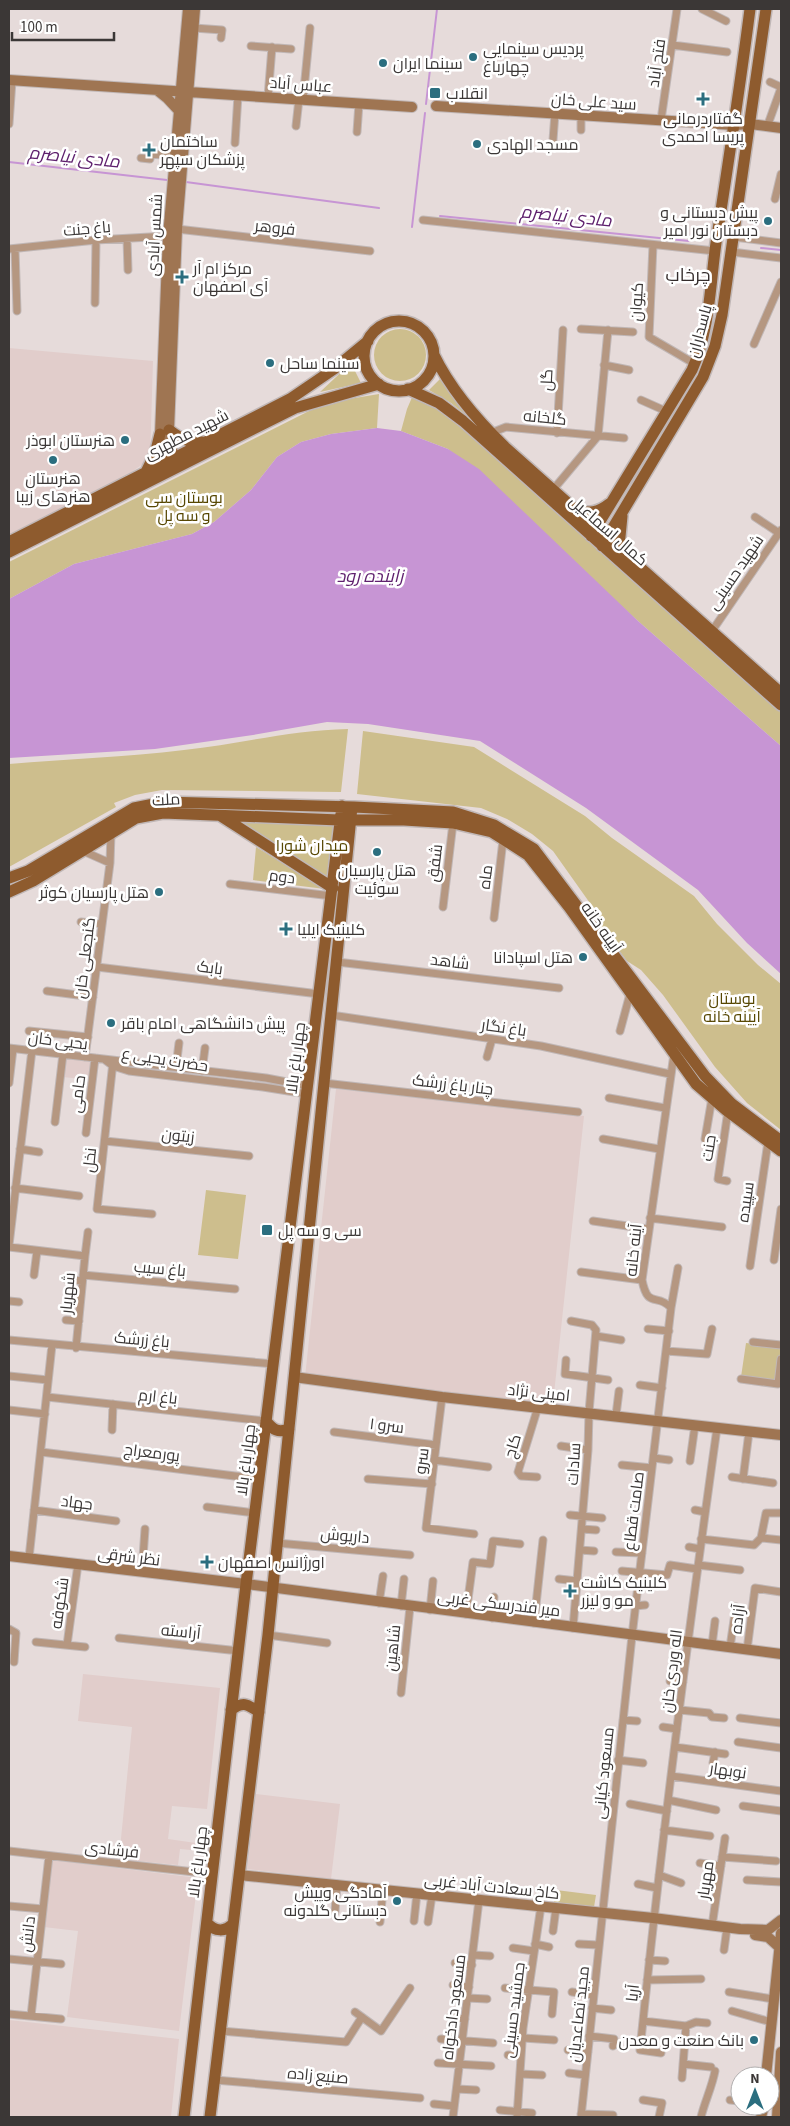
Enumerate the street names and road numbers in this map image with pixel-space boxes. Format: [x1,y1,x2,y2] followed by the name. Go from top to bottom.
[643,37,671,89] street label: فتح آباد
[269,72,333,98] street label: عباس آباد
[550,88,637,116] street label: سید علی خان
[142,193,168,277] street label: شمس آبادی
[252,215,296,241] street label: فروهر
[62,216,112,242] street label: باغ جنت
[625,282,649,322] street label: کیوان
[682,302,718,360] street label: پاسداران
[535,368,559,392] street label: گل
[140,404,233,466] street label: شهید مطهری
[522,405,568,431] street label: گلخانه
[564,490,652,571] street label: کمال اسماعیل
[703,531,769,615] street label: شهید حسینی
[151,788,181,812] street label: ملت
[422,843,448,883] street label: شفق
[267,864,296,890] street label: دوم
[474,864,498,891] street label: ماه
[576,898,627,958] street label: آیینه خانه
[69,916,101,1000] street label: گنجعلی خان
[429,949,471,975] street label: شاهد
[195,955,224,981] street label: بابک
[479,1014,528,1042] street label: باغ نگار
[281,1021,311,1095] street label: چهار باغ بالا
[27,1026,90,1056] street label: یحیی خان
[120,1042,210,1078] street label: حضرت یحیی ع
[411,1069,495,1101] street label: چنار باغ زرشک
[65,1074,91,1114] street label: حامی
[160,1123,196,1149] street label: زیتون
[696,1133,722,1163] street label: جنت
[78,1146,102,1174] street label: نخل
[732,1181,760,1224] street label: سپیده
[620,1222,648,1278] street label: آینه خانه
[133,1256,187,1282] street label: باغ سیب
[55,1271,81,1316] street label: شهریار
[113,1327,171,1353] street label: باغ زرشک
[507,1379,571,1407] street label: امینی نژاد
[137,1384,179,1410] street label: باغ ارم
[368,1413,405,1439] street label: سرو ۱
[231,1423,261,1497] street label: چهار باغ بالا
[499,1432,527,1461] street label: کاج
[122,1439,182,1467] street label: پورمعراج
[562,1442,586,1486] street label: سادات
[409,1447,435,1476] street label: سرو
[618,1470,650,1552] street label: صامت قطاع
[60,1490,94,1516] street label: جهاد
[319,1523,370,1549] street label: داریوش
[96,1542,161,1572] street label: نظر شرقی
[45,1576,74,1630] street label: شکوفه
[436,1586,562,1622] street label: میر فندرسکی غربی
[725,1602,751,1635] street label: آزاده
[160,1619,203,1645] street label: آراسته
[380,1624,406,1672] street label: شاهین
[656,1628,688,1714] street label: اله وردی خان
[588,1726,620,1820] street label: مسعود کیانی
[707,1757,748,1784] street label: نوبهار
[183,1825,213,1899] street label: چهار باغ بالا
[84,1836,140,1864] street label: فرشادی
[692,1859,720,1902] street label: مهریار
[423,1869,561,1905] street label: کاخ سعادت آباد غربی
[15,1915,41,1953] street label: دانش
[437,1953,471,2061] street label: مسعود دادخواه
[497,1961,531,2059] street label: جمشید حسینی
[563,1965,595,2063] street label: مجید تصاعدیان
[621,1983,645,2003] street label: آریا
[286,2062,349,2090] street label: صنیع زاده

